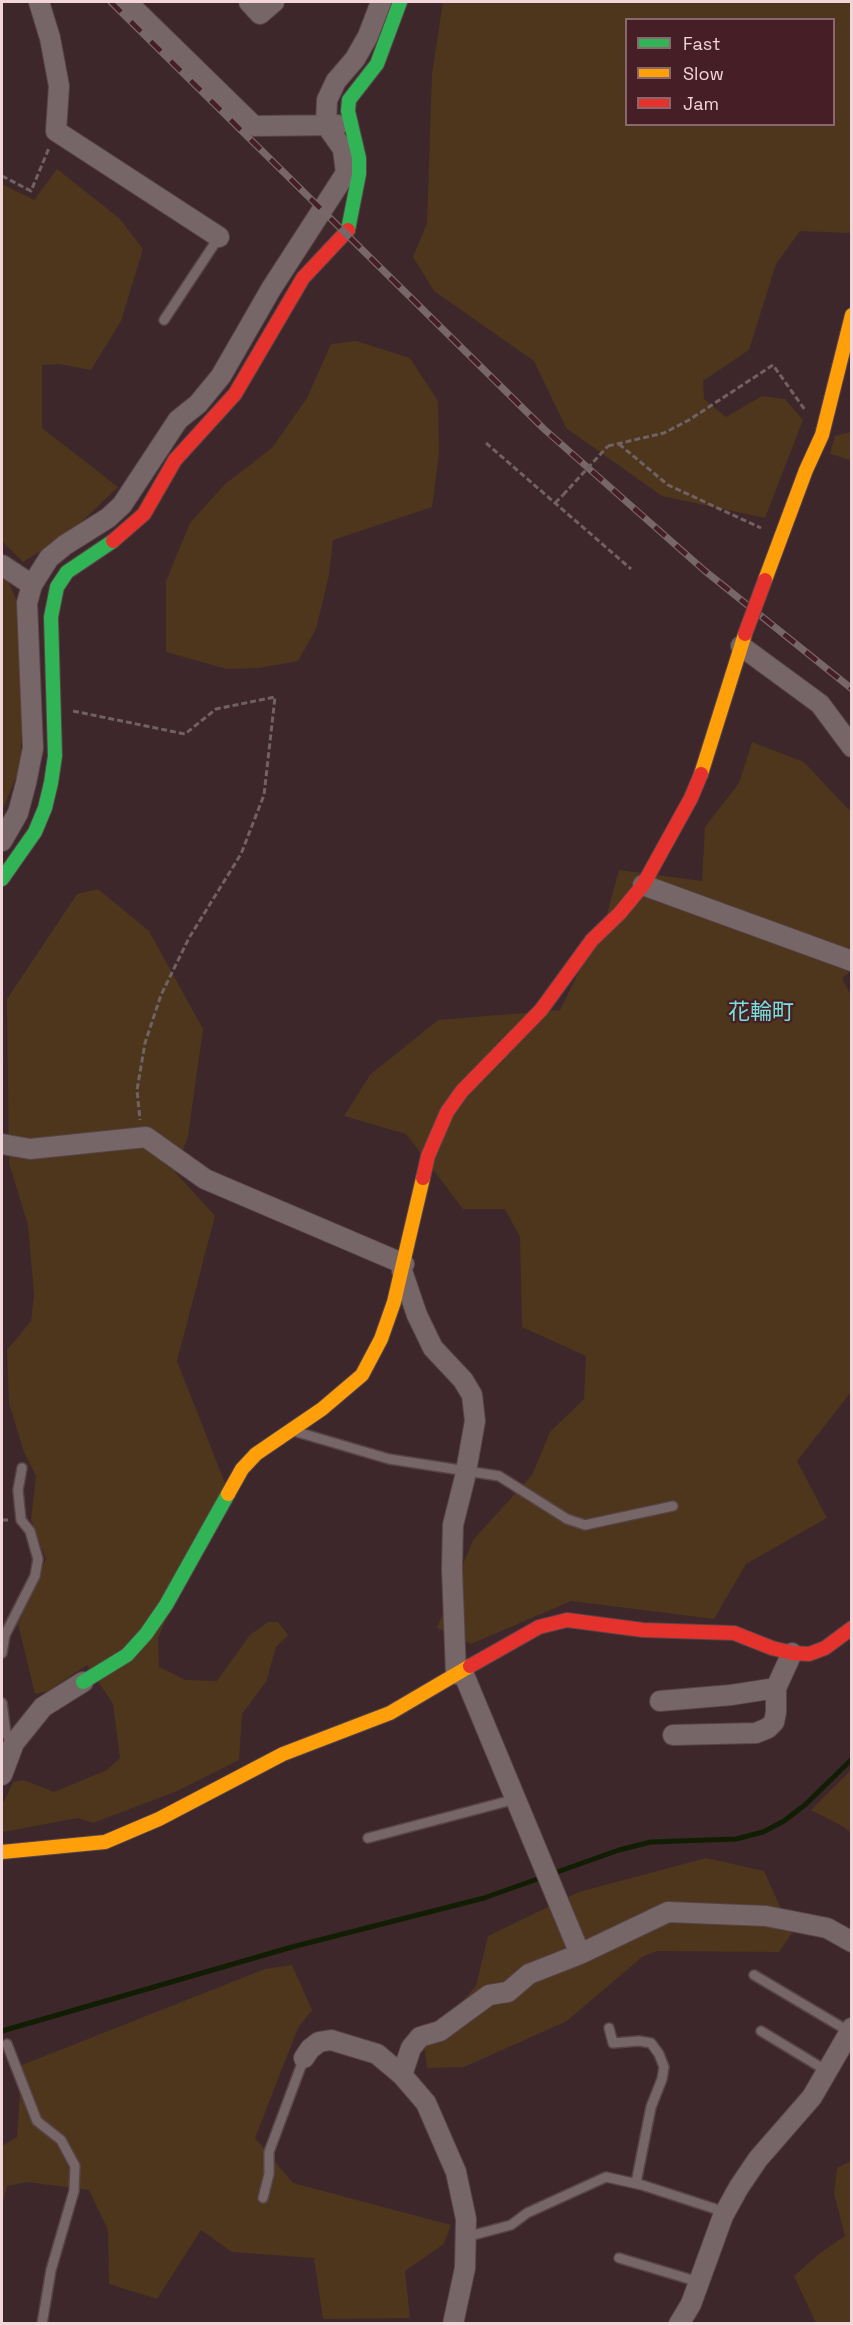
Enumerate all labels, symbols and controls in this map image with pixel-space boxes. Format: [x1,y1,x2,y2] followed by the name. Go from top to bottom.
[625,18,835,126] legend
[683,32,720,55] text: Fast
[683,62,724,85] text: Slow
[683,92,719,115] text: Jam
[728,1000,794,1026] district label: 花輪町

